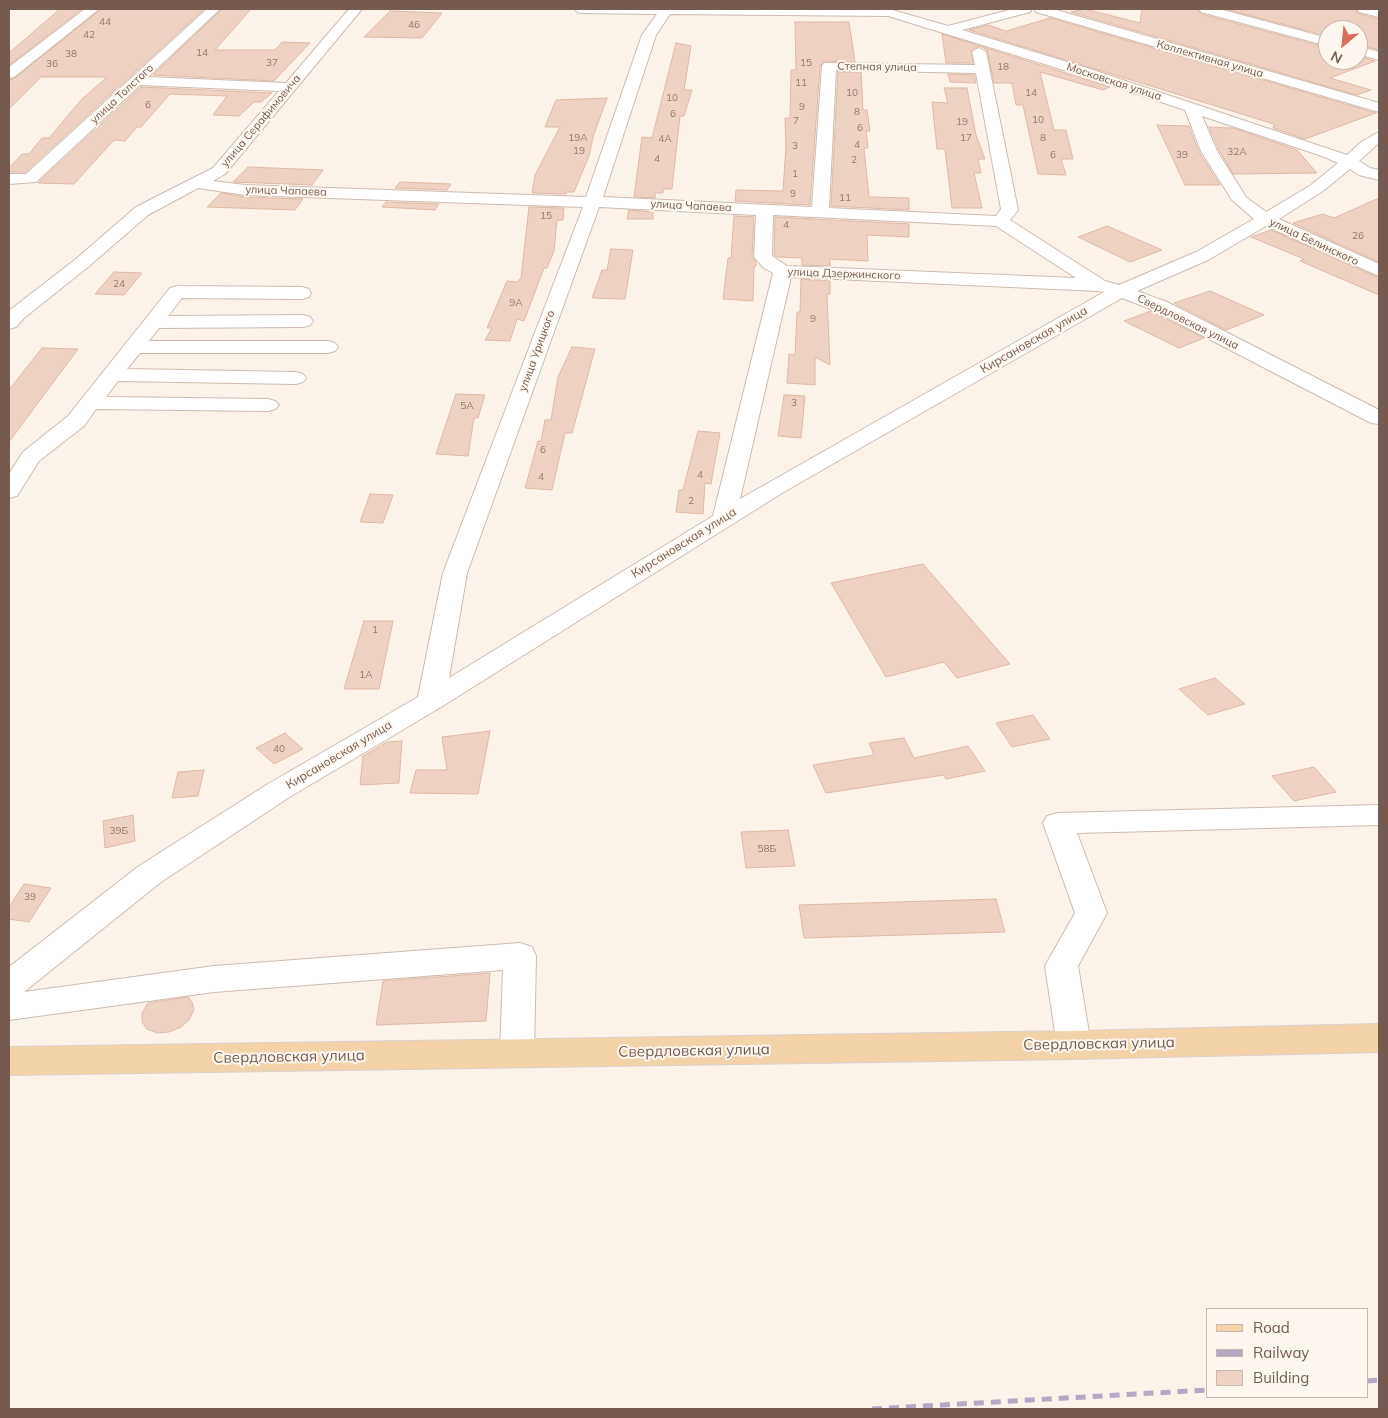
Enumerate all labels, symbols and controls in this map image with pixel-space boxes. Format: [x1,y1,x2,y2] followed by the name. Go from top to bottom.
[99,16,111,28] house number: 44
[408,19,420,31] house number: 46
[1318,20,1368,70] north arrow
[83,29,95,41] house number: 42
[1155,37,1265,81] street label: Коллективная улица
[196,47,208,59] house number: 14
[1328,47,1345,68] text: N
[65,48,77,60] house number: 38
[266,57,278,69] house number: 37
[800,57,812,69] house number: 15
[46,58,58,70] house number: 36
[837,60,917,74] street label: Степная улица
[1065,60,1163,104] street label: Московская улица
[88,61,156,127] street label: улица Толстого
[997,61,1009,73] house number: 18
[218,72,304,170] street label: улица Серафимовича
[795,77,807,89] house number: 11
[846,87,858,99] house number: 10
[1025,87,1037,99] house number: 14
[666,92,678,104] house number: 10
[145,99,151,111] house number: 6
[799,101,805,113] house number: 9
[854,106,860,118] house number: 8
[670,108,676,120] house number: 6
[1032,114,1044,126] house number: 10
[793,115,799,127] house number: 7
[956,116,968,128] house number: 19
[857,122,863,134] house number: 6
[568,132,588,144] house number: 19А
[960,132,972,144] house number: 17
[1040,132,1046,144] house number: 8
[658,133,672,145] house number: 4А
[854,139,860,151] house number: 4
[792,140,798,152] house number: 3
[573,145,585,157] house number: 19
[1227,146,1247,158] house number: 32А
[1050,149,1056,161] house number: 6
[1176,149,1188,161] house number: 39
[654,153,660,165] house number: 4
[851,154,857,166] house number: 2
[792,168,798,180] house number: 1
[245,183,327,199] street label: улица Чапаева
[790,188,796,200] house number: 9
[839,192,851,204] house number: 11
[650,197,732,215] street label: улица Чапаева
[540,210,552,222] house number: 15
[1267,215,1361,269] street label: улица Белинского
[783,219,789,231] house number: 4
[1352,230,1364,242] house number: 26
[787,265,901,283] street label: улица Дзержинского
[113,278,125,290] house number: 24
[1135,292,1241,352] street label: Свердловская улица
[509,297,523,309] house number: 9А
[978,303,1090,377] street label: Кирсановская улица
[516,309,558,393] street label: улица Урицкого
[810,313,816,325] house number: 9
[791,397,797,409] house number: 3
[460,400,474,412] house number: 5А
[540,444,546,456] house number: 6
[697,469,703,481] house number: 4
[538,471,544,483] house number: 4
[688,495,694,507] house number: 2
[629,505,739,581] street label: Кирсановская улица
[372,624,378,636] house number: 1
[359,669,373,681] house number: 1А
[283,718,395,792] street label: Кирсановская улица
[273,743,285,755] house number: 40
[110,825,128,837] house number: 39Б
[758,843,776,855] house number: 58Б
[24,891,36,903] house number: 39
[1023,1034,1175,1054] street label: Свердловская улица
[618,1041,770,1061] street label: Свердловская улица
[213,1047,365,1067] street label: Свердловская улица
[1206,1308,1368,1398] legend
[1253,1318,1290,1337] text: Road
[1253,1343,1309,1362] text: Railway
[1253,1368,1309,1387] text: Building

